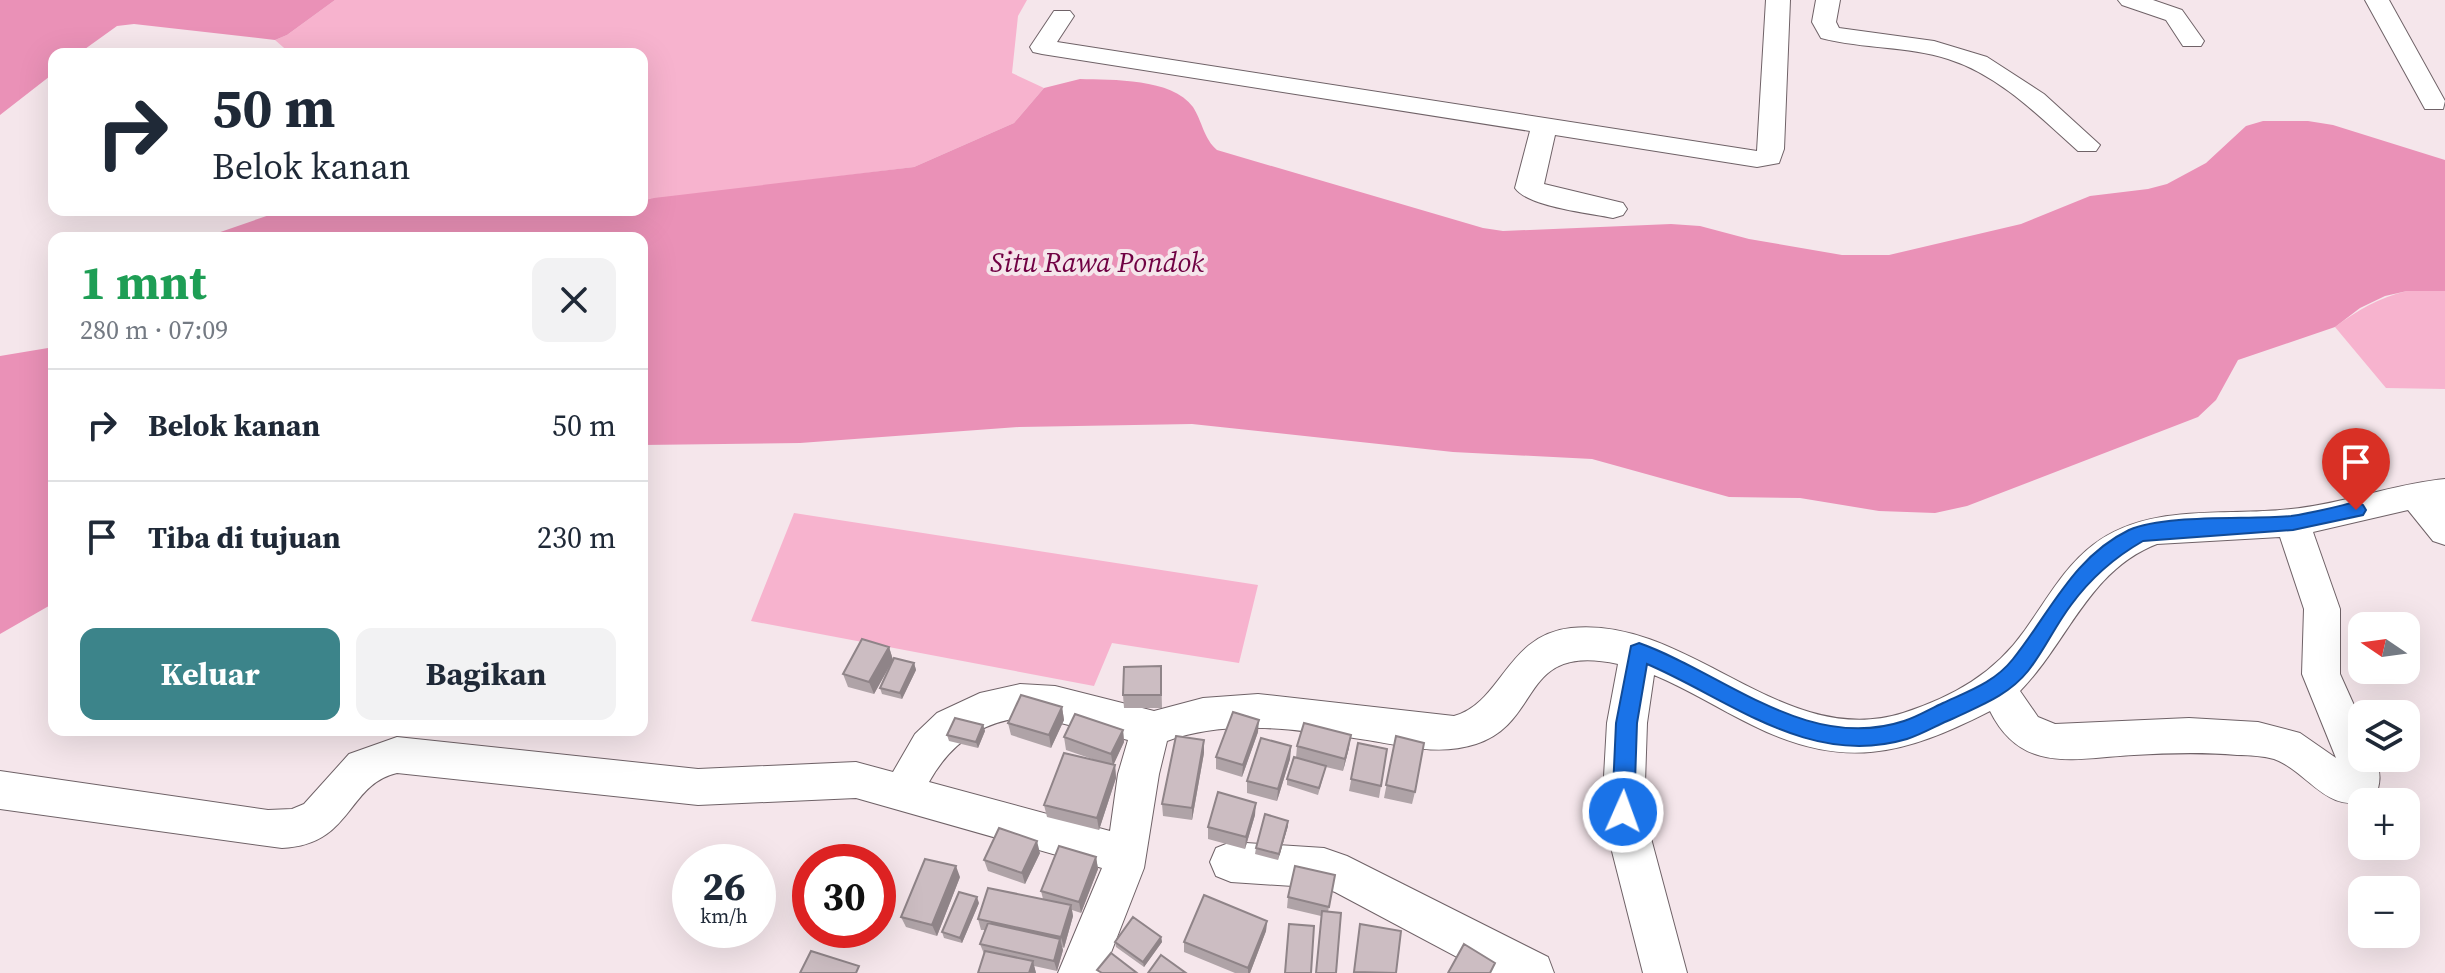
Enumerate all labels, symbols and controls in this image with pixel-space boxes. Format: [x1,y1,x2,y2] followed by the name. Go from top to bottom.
[212,69,335,146] text: 50 m
[80,80,184,184] icon: right
[212,142,410,191] text: Belok kanan
[990,243,1205,281] water label: Situ Rawa Pondok
[80,249,206,315] text: 1 mnt
[532,258,616,342] button: close
[80,312,228,348] text: 280 m · 07:09
[80,403,124,447] icon: right
[148,405,320,446] text: Belok kanan
[552,405,616,446] text: 50 m
[2322,428,2390,510] pin
[2334,440,2378,484] icon: arrive
[80,515,124,559] icon: arrive
[148,517,341,558] text: Tiba di tujuan
[537,517,616,558] text: 230 m
[2348,612,2420,684] north arrow
[2348,612,2420,948] map controls
[80,628,340,720] button: Keluar
[356,628,616,720] button: Bagikan
[2348,700,2420,772] button: layers
[1581,770,1665,854] position arrow
[2348,788,2420,860] button: +
[792,844,896,948] speed limit sign: 30
[702,859,746,913] text: 26
[2348,876,2420,948] button: −
[700,902,748,930] text: km/h

